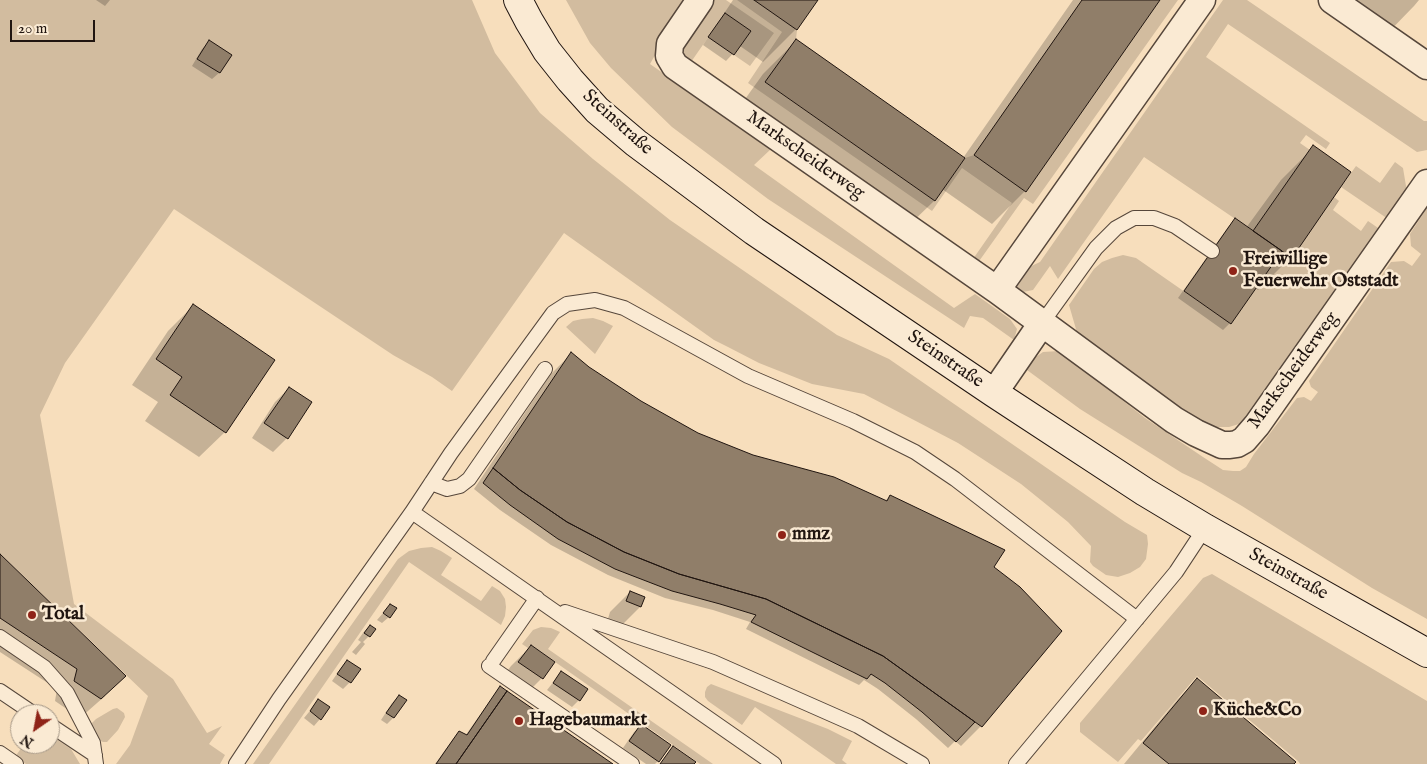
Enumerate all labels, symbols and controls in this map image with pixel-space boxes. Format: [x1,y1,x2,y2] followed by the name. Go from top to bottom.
[12,10,98,42] scale bar
[18,19,47,38] text: 20 m
[577,85,657,161] street label: Steinstraße
[742,107,868,205] street label: Markscheiderweg
[1243,249,1399,293] place label: Freiwillige Feuerwehr Oststadt
[1227,265,1239,277] marker: Freiwillige Feuerwehr Oststadt
[1244,308,1344,434] street label: Markscheiderweg
[903,326,987,394] street label: Steinstraße
[792,524,830,546] place label: mmz
[776,529,788,541] marker: mmz
[1244,544,1332,606] street label: Steinstraße
[42,604,84,626] place label: Total
[26,609,38,621] marker: Total
[1213,700,1302,722] place label: Küche&Co
[10,704,60,754] north arrow
[1197,705,1209,717] marker: Küche&Co
[529,710,647,732] place label: Hagebaumarkt
[513,715,525,727] marker: Hagebaumarkt
[17,730,37,752] text: N

